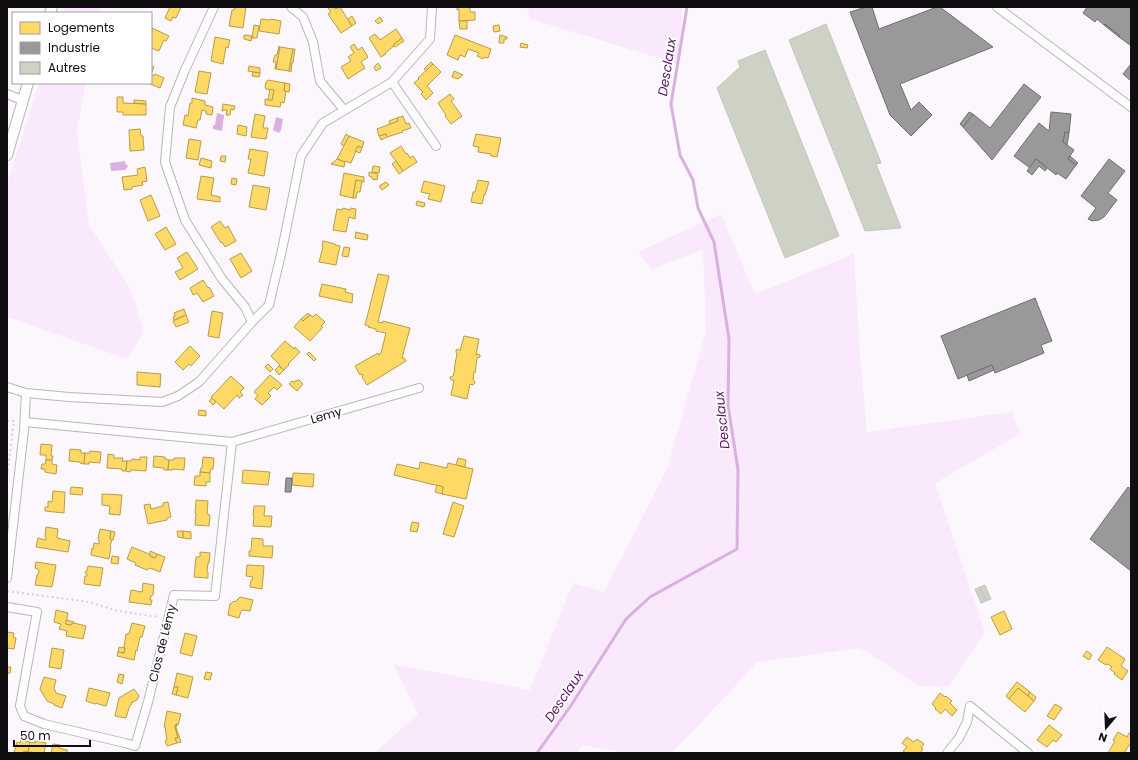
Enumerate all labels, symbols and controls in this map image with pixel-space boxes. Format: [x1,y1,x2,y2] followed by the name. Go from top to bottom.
[12,12,152,84] legend
[48,19,115,36] text: Logements
[653,36,681,97] water label: Desclaux
[48,39,100,56] text: Industrie
[48,59,86,76] text: Autres
[709,389,735,450] water label: Desclaux
[308,402,344,428] street label: Lemy
[144,602,180,684] street label: Clos de Lémy
[540,666,589,726] water label: Desclaux
[1086,708,1126,748] north arrow
[14,722,90,748] scale bar
[20,727,51,744] text: 50 m
[1096,729,1109,746] text: N

